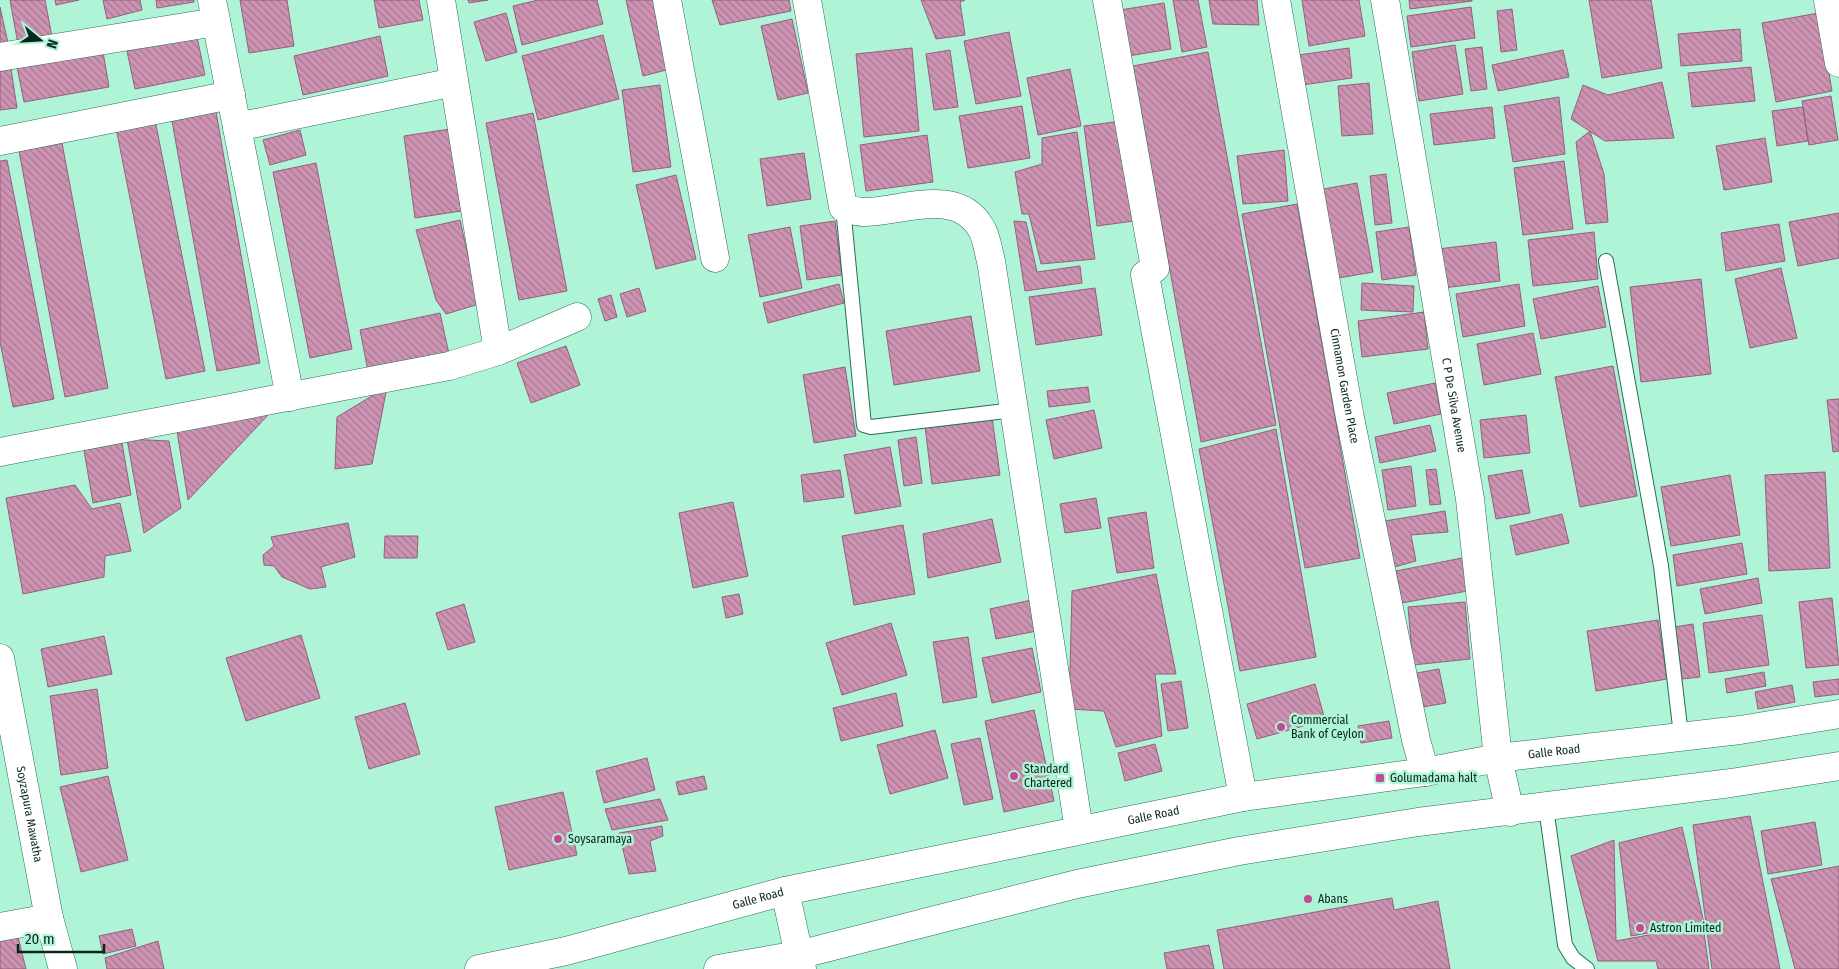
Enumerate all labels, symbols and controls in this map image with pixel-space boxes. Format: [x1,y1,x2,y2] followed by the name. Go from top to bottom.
[15,15,65,65] north arrow
[43,37,61,50] text: N
[1327,327,1362,445] street label: Cinnamon Garden Place
[1439,357,1469,454] street label: C P De Silva Avenue
[1291,713,1364,741] place label: Commercial Bank of Ceylon
[1275,721,1287,733] marker: Commercial Bank of Ceylon
[1527,742,1581,761] street label: Galle Road
[1024,762,1072,790] place label: Standard Chartered
[14,765,45,864] street label: Soyzapura Mawatha
[1008,770,1020,782] marker: Standard Chartered
[1390,771,1477,785] place label: Golumadama halt
[1374,772,1386,784] marker: Golumadama halt
[1126,803,1181,828] street label: Galle Road
[568,832,632,846] place label: Soysaramaya
[552,833,564,845] marker: Soysaramaya
[731,885,785,912] street label: Galle Road
[1318,892,1348,906] place label: Abans
[1302,893,1314,905] marker: Abans
[1650,921,1721,935] place label: Astron Limited
[18,922,104,954] scale bar
[1634,922,1646,934] marker: Astron Limited
[25,930,55,948] text: 20 m

